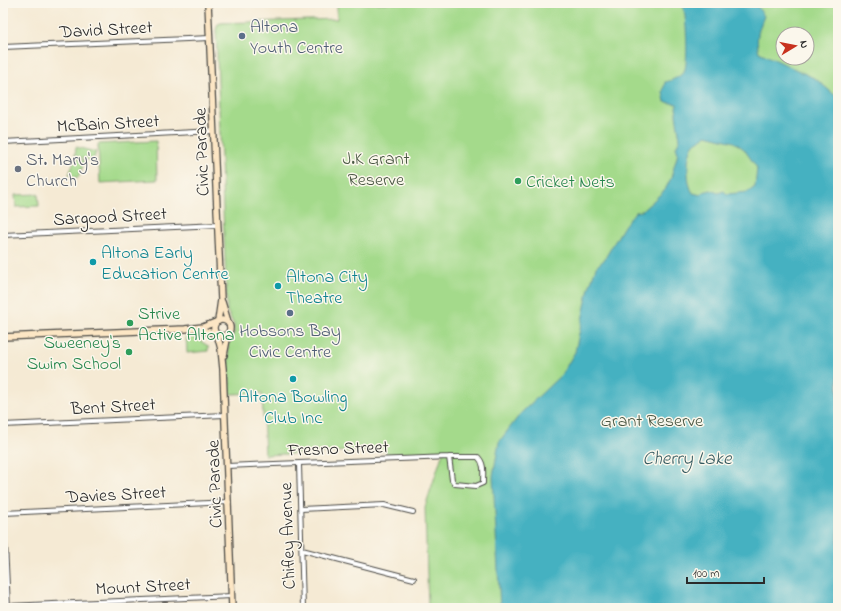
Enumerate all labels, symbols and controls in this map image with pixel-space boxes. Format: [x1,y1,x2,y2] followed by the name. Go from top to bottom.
[250,15,344,62] place label: Altona Youth Centre
[58,16,153,46] street label: David Street
[775,26,815,66] north arrow
[237,31,247,41] marker: Altona Youth Centre
[795,39,812,49] text: N
[188,106,218,197] street label: Civic Parade
[56,109,160,141] street label: McBain Street
[342,147,410,194] park label: J.K Grant Reserve
[26,148,99,195] place label: St. Mary's Church
[13,164,23,174] marker: St. Mary's Church
[526,170,615,196] place label: Cricket Nets
[513,176,523,186] marker: Cricket Nets
[53,202,168,235] street label: Sargood Street
[101,241,229,288] place label: Altona Early Education Centre
[88,257,98,267] marker: Altona Early Education Centre
[286,265,368,312] place label: Altona City Theatre
[273,281,283,291] marker: Altona City Theatre
[138,302,235,349] place label: Strive Active Altona
[285,308,295,318] marker: Hobsons Bay Civic Centre
[125,318,135,328] marker: Strive Active Altona
[239,319,341,366] place label: Hobsons Bay Civic Centre
[27,331,121,378] place label: Sweeney's Swim School
[124,347,134,357] marker: Sweeney's Swim School
[288,374,298,384] marker: Altona Bowling Club Inc
[239,385,347,432] place label: Altona Bowling Club Inc
[69,393,156,423] street label: Bent Street
[601,409,704,435] park label: Grant Reserve
[286,435,389,465] street label: Fresno Street
[201,438,231,529] street label: Civic Parade
[642,446,733,473] water label: Cherry Lake
[64,480,167,512] street label: Davies Street
[274,481,304,590] street label: Chifley Avenue
[687,559,764,585] scale bar
[693,565,720,583] text: 100 m
[95,573,191,603] street label: Mount Street

